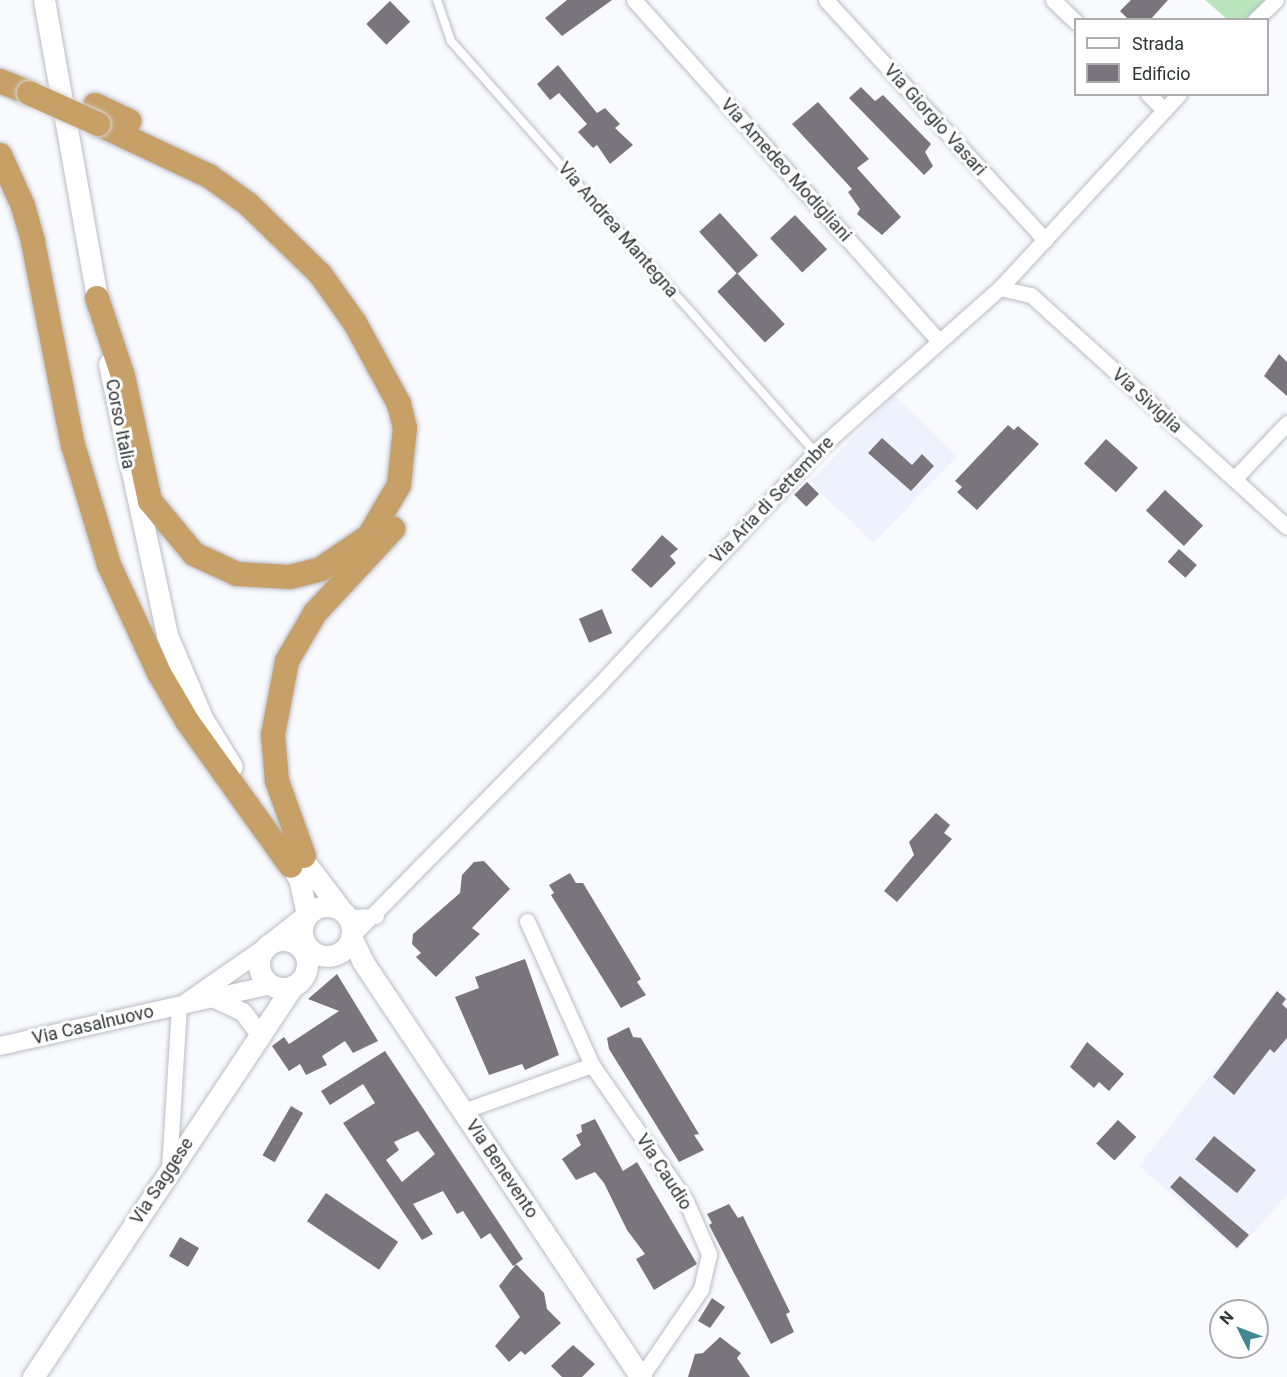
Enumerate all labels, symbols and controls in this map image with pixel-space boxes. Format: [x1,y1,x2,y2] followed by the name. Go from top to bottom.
[1074,18,1269,96] legend
[1132,33,1184,54] text: Strada
[879,60,991,180] street label: Via Giorgio Vasari
[1132,63,1191,84] text: Edificio
[716,94,856,246] street label: Via Amedeo Modigliani
[553,158,683,302] street label: Via Andrea Mantegna
[1107,364,1187,438] street label: Via Siviglia
[101,377,139,471] street label: Corso Italia
[706,432,838,568] street label: Via Aria di Settembre
[30,1001,156,1049] street label: Via Casalnuovo
[461,1116,543,1222] street label: Via Benevento
[631,1130,697,1214] street label: Via Caudio
[126,1134,198,1228] street label: Via Saggese
[1209,1299,1269,1359] north arrow
[1216,1307,1238,1329] text: N

